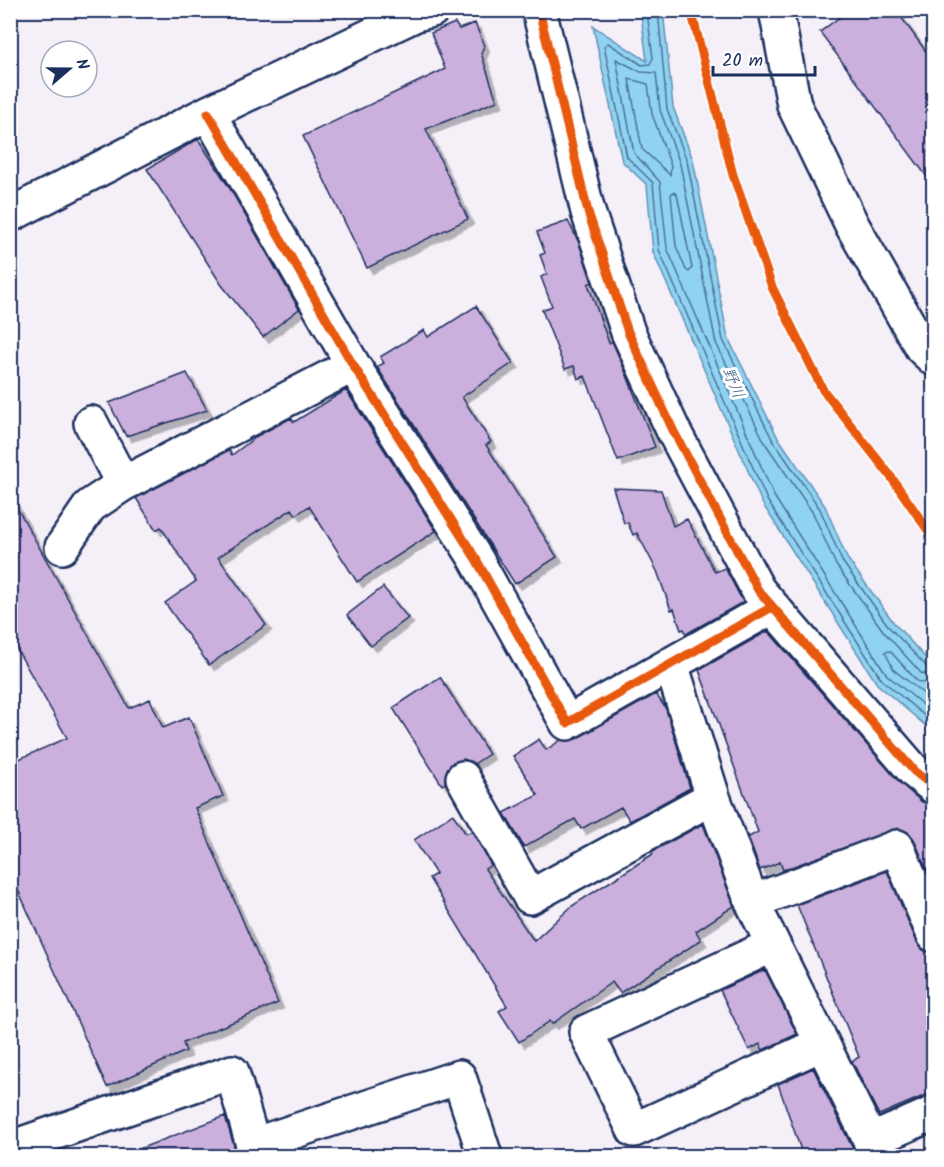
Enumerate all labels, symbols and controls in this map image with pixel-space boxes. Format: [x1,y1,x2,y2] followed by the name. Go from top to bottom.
[39,39,99,99] north arrow
[713,39,815,77] scale bar
[722,47,763,76] text: 20 m
[68,55,95,73] text: N
[715,363,751,403] water label: 野川

